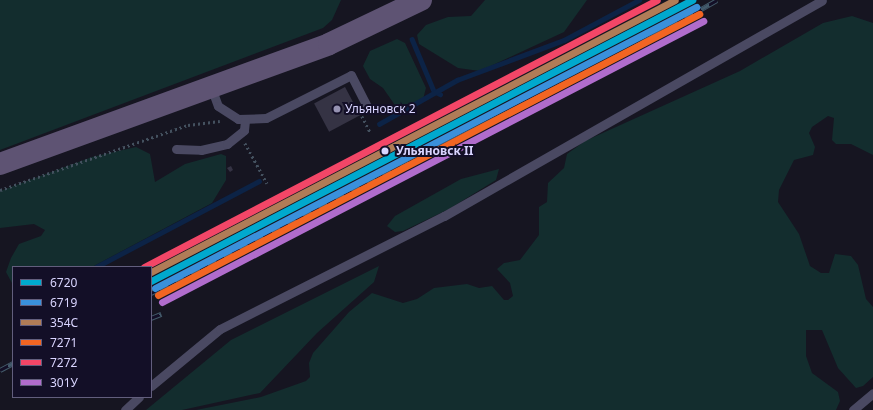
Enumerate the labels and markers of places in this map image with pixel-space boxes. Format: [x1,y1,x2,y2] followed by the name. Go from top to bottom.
[345,102,416,116] place label: Ульяновск 2
[332,104,342,114] marker: Ульяновск 2
[378,144,392,158] marker: Ульяновск II
[396,144,473,158] place label: Ульяновск II

